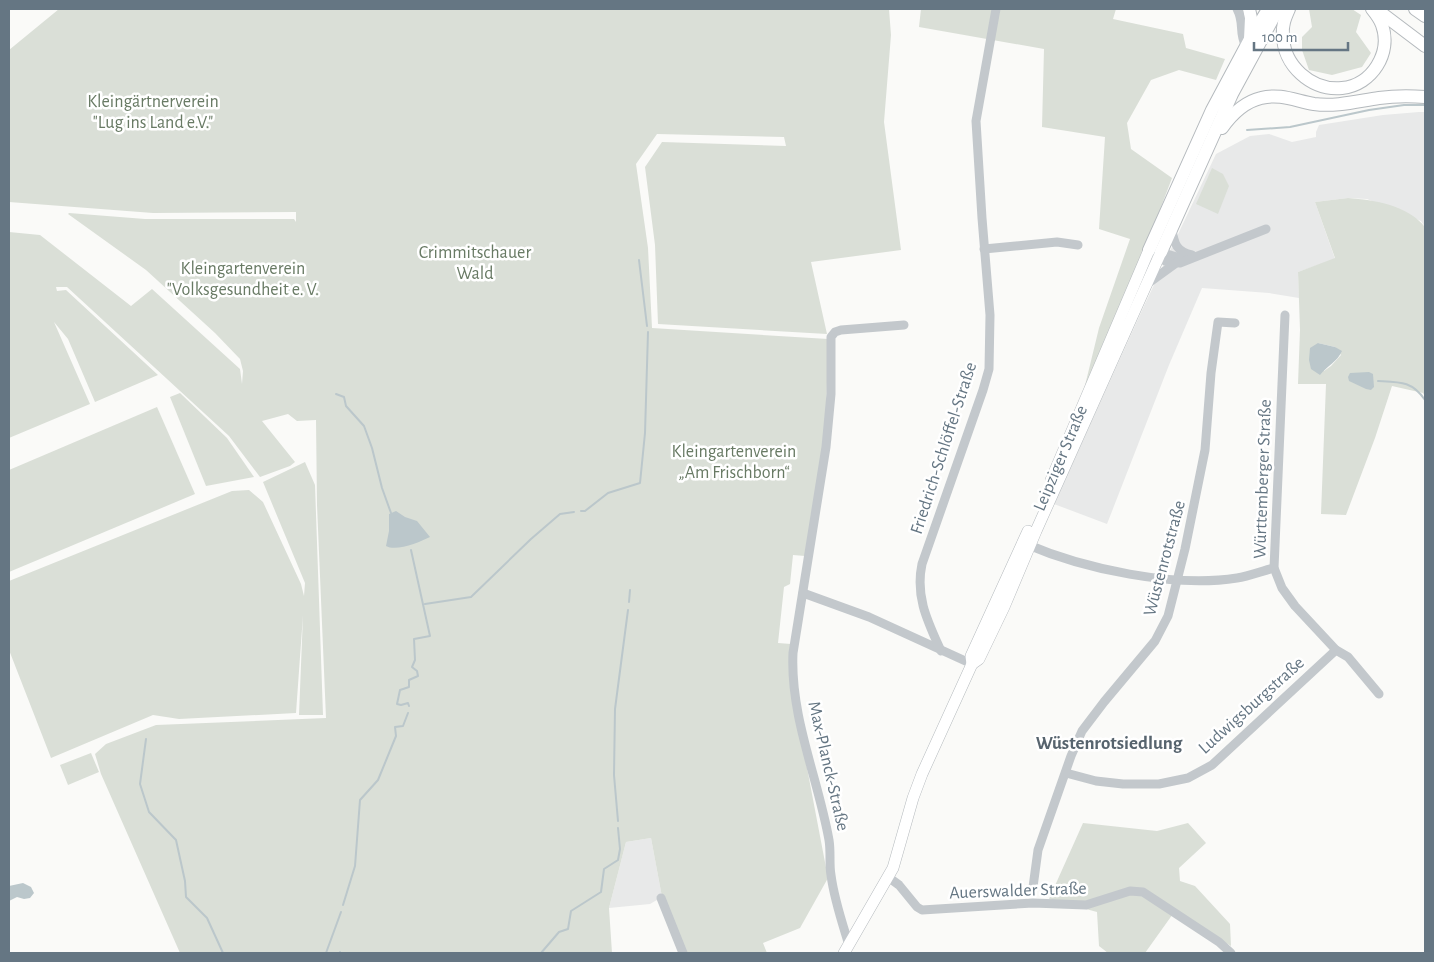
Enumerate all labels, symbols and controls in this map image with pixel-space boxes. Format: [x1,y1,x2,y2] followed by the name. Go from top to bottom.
[1254,20,1348,52] scale bar
[1262,30,1297,45] text: 100 m
[87,93,219,132] park label: Kleingärtnerverein "Lug ins Land e.V."
[419,244,531,283] park label: Crimmitschauer Wald
[167,260,319,299] park label: Kleingartenverein "Volksgesundheit e. V.
[908,360,980,536] street label: Friedrich-Schlöffel-Straße
[1251,399,1275,559] street label: Württemberger Straße
[1031,403,1091,514] street label: Leipziger Straße
[672,443,796,482] park label: Kleingartenverein „Am Frischborn“
[1141,498,1189,618] street label: Wüstenrotstraße
[1195,654,1308,758] street label: Ludwigsburgstraße
[804,700,852,833] street label: Max-Planck-Straße
[1036,734,1183,753] district label: Wüstenrotsiedlung
[949,880,1087,902] street label: Auerswalder Straße

